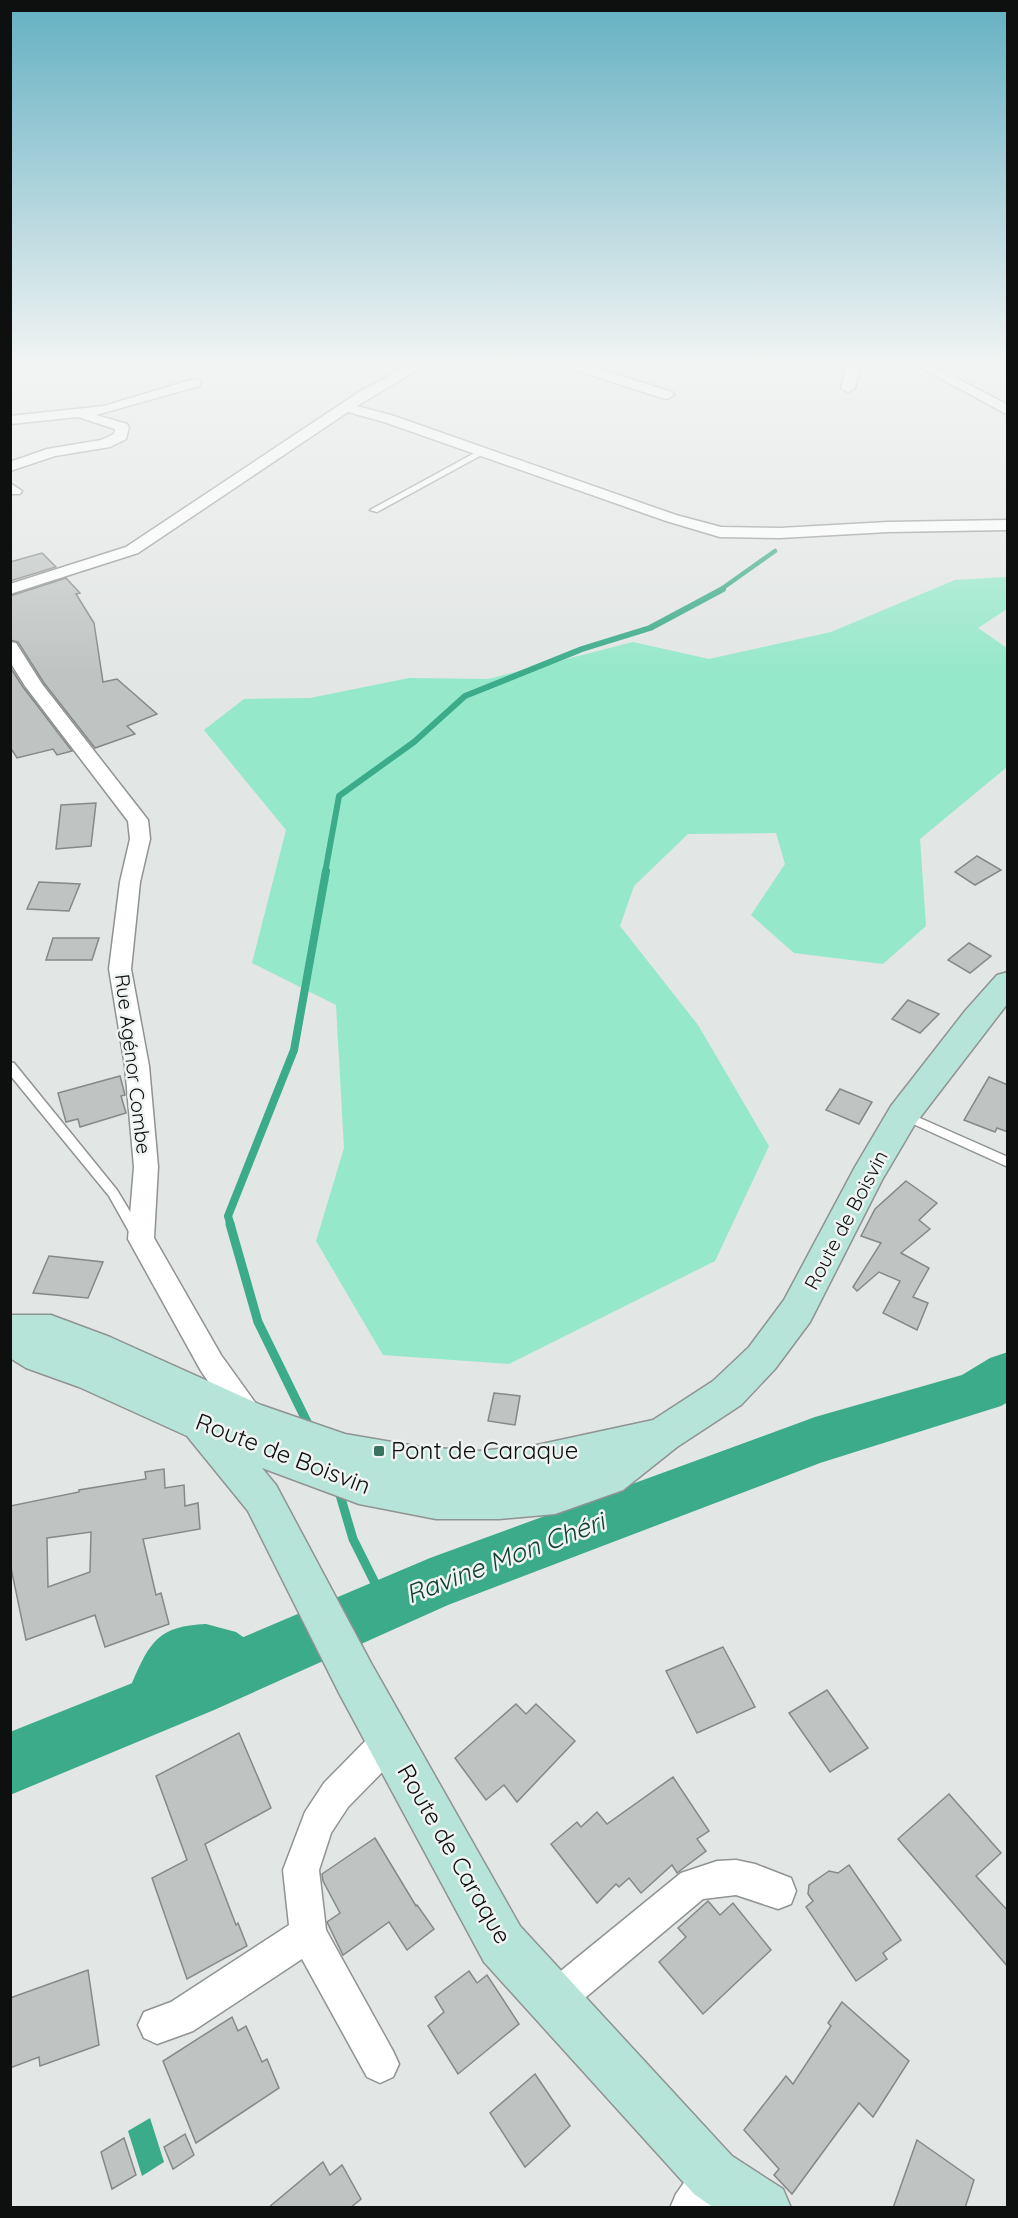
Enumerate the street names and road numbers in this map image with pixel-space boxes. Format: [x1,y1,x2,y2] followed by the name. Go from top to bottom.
[110,972,157,1155] street label: Rue Agénor Combe
[798,1146,893,1294] street label: Route de Boisvin
[192,1406,375,1500] street label: Route de Boisvin
[391,1758,518,1949] street label: Route de Caraque

